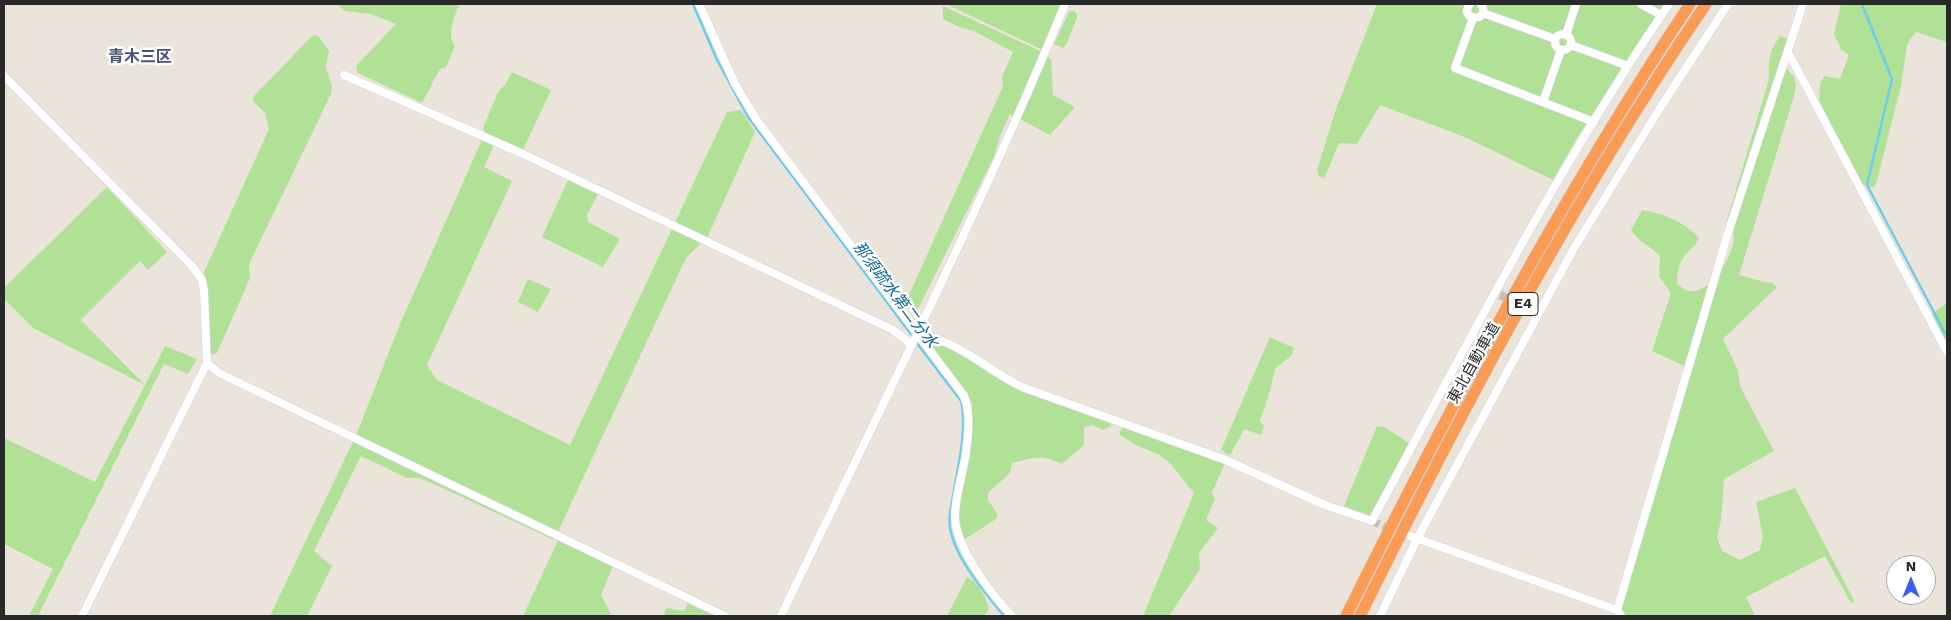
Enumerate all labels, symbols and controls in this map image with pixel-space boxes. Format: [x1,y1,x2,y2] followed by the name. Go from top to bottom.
[108,47,172,67] district label: 青木三区
[849,238,941,352] water label: 那須疏水第二分水
[1508,292,1538,316] road number: E4
[1444,319,1504,407] street label: 東北自動車道
[1886,555,1936,605] north arrow
[1906,558,1916,574] text: N

